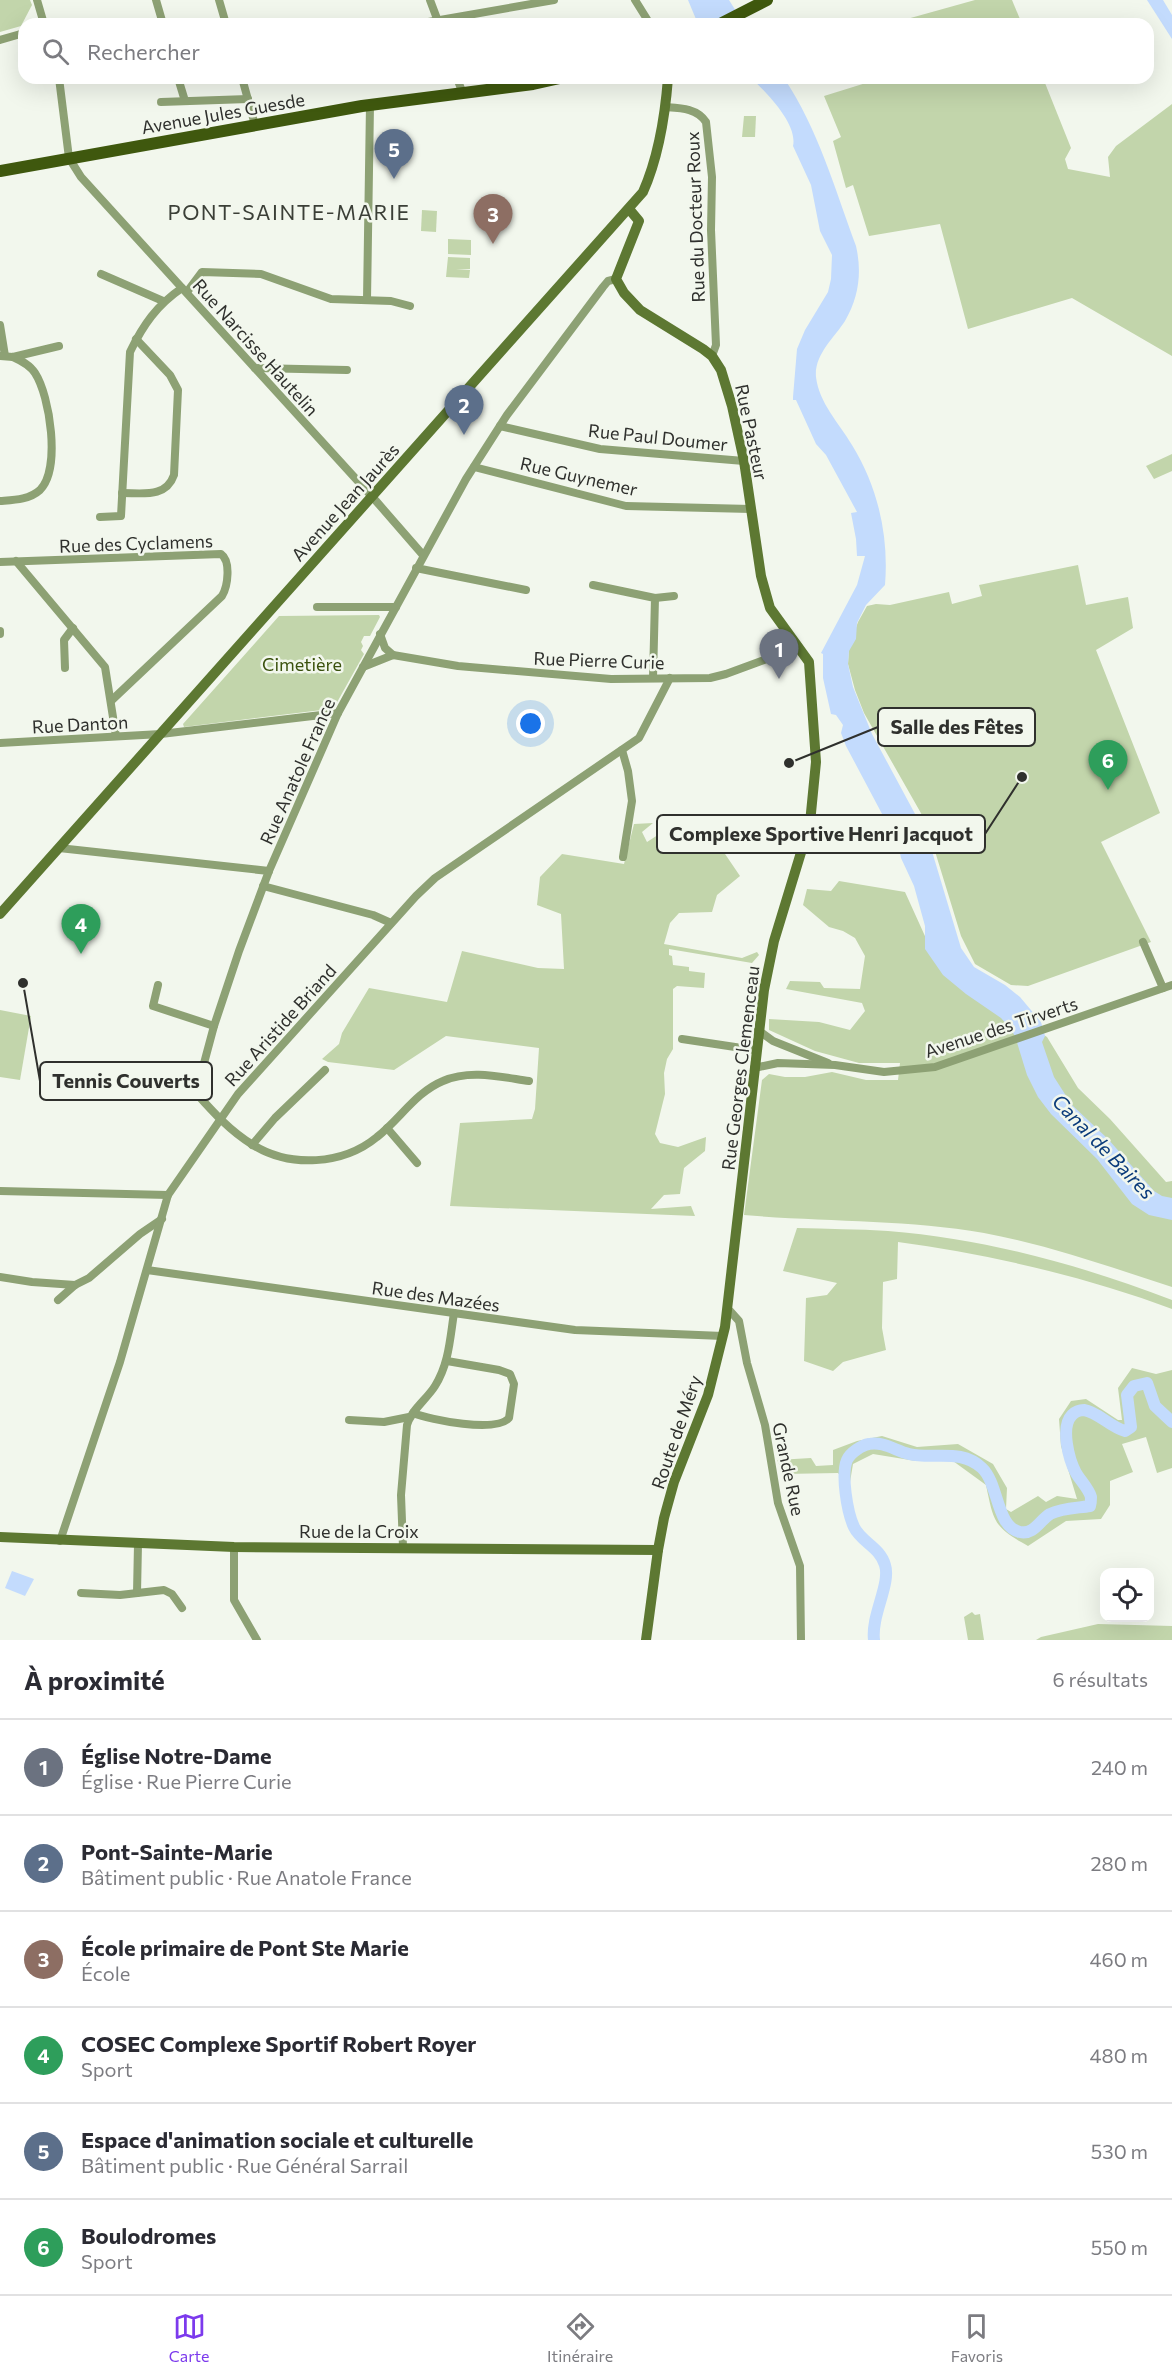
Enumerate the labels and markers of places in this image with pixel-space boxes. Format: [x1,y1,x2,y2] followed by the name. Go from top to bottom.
[374,130,414,179] pin: 5
[474,194,512,244] pin: 3
[444,386,484,435] pin: 2
[760,630,798,679] pin: 1
[878,708,1035,746] callout: Salle des Fêtes
[1088,740,1128,790] pin: 6
[657,815,985,853] callout: Complexe Sportive Henri Jacquot
[62,904,100,954] pin: 4
[40,1062,212,1100] callout: Tennis Couverts

